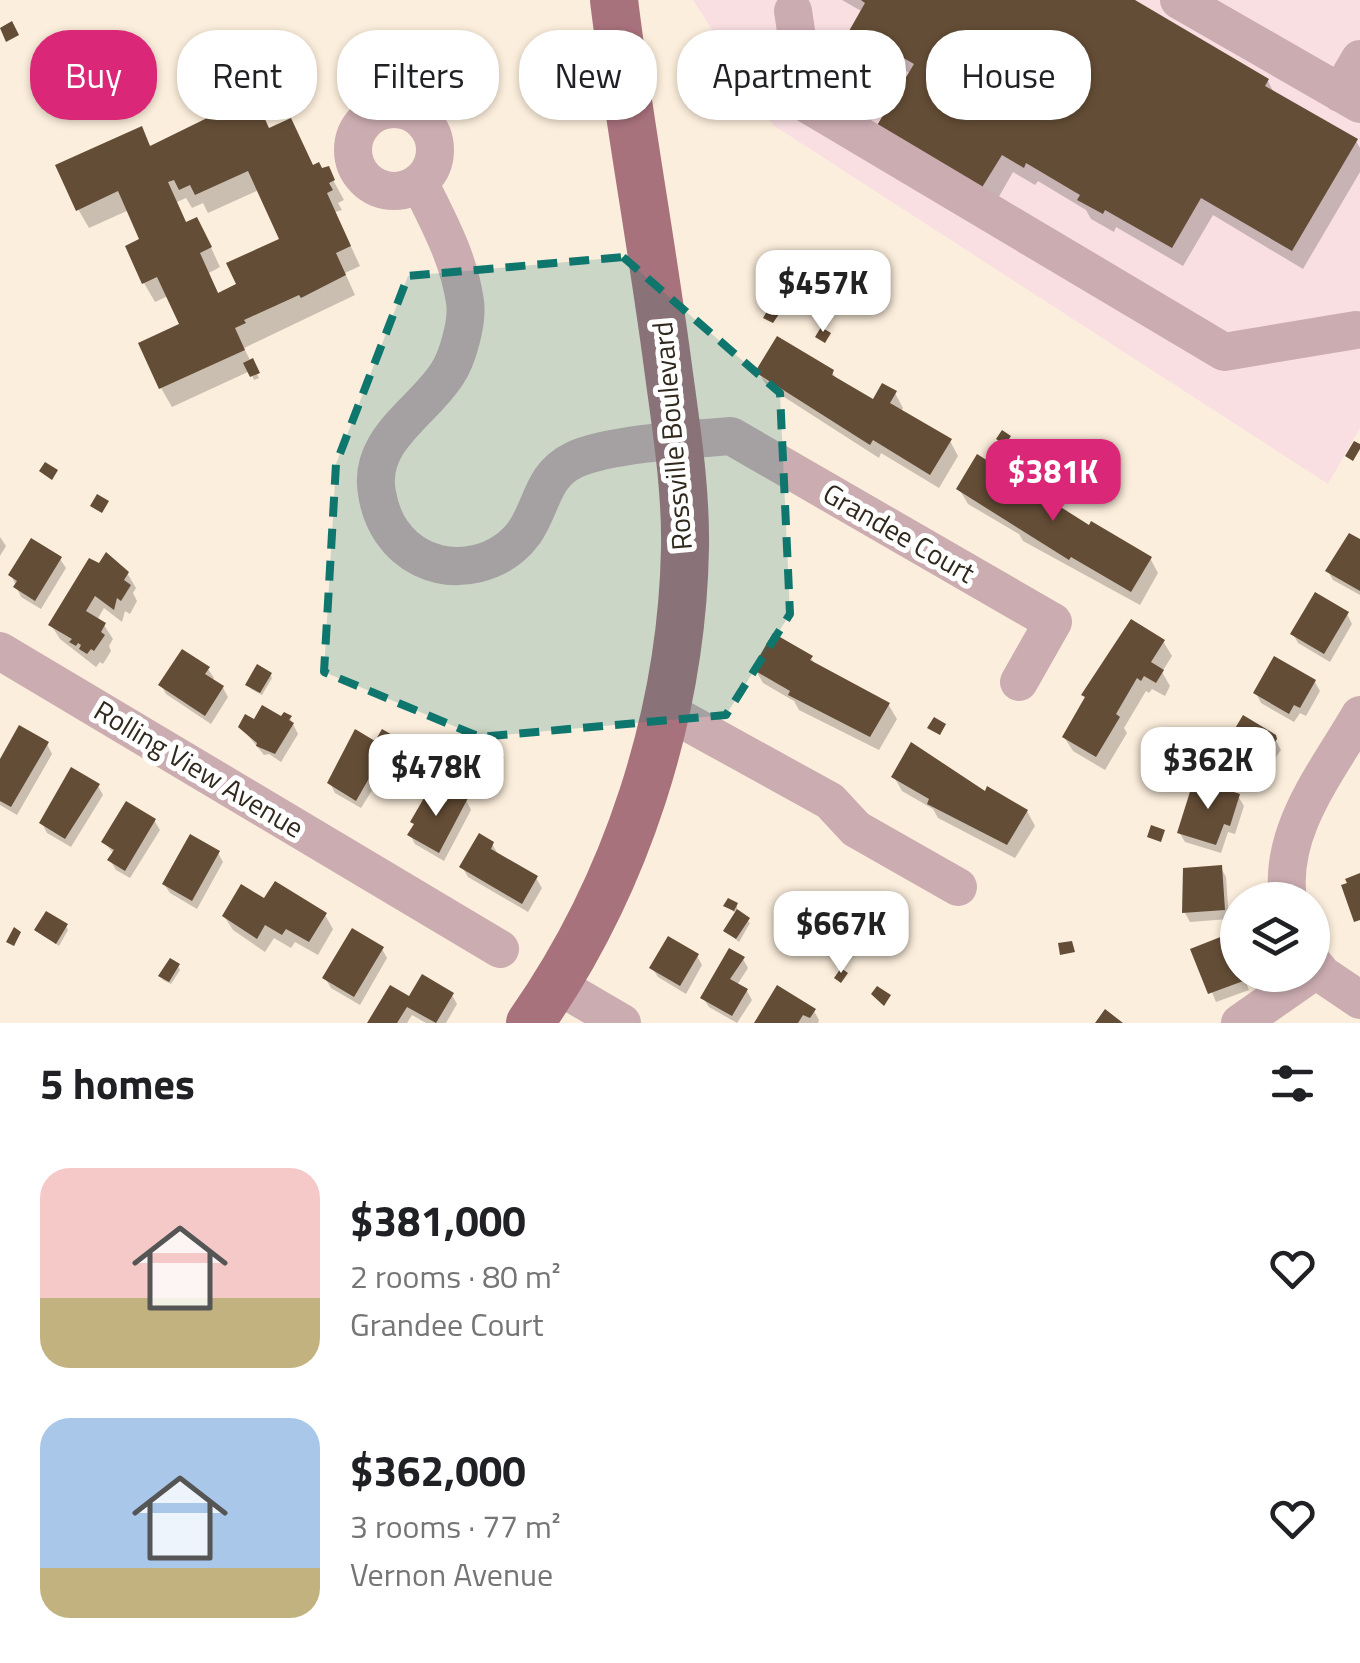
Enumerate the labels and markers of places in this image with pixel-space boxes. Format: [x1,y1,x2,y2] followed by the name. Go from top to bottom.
[753,250,893,335] pin: $457K
[983,439,1123,524] pin: $381K
[1138,727,1278,812] pin: $362K
[366,734,506,819] pin: $478K
[771,891,911,976] pin: $667K

